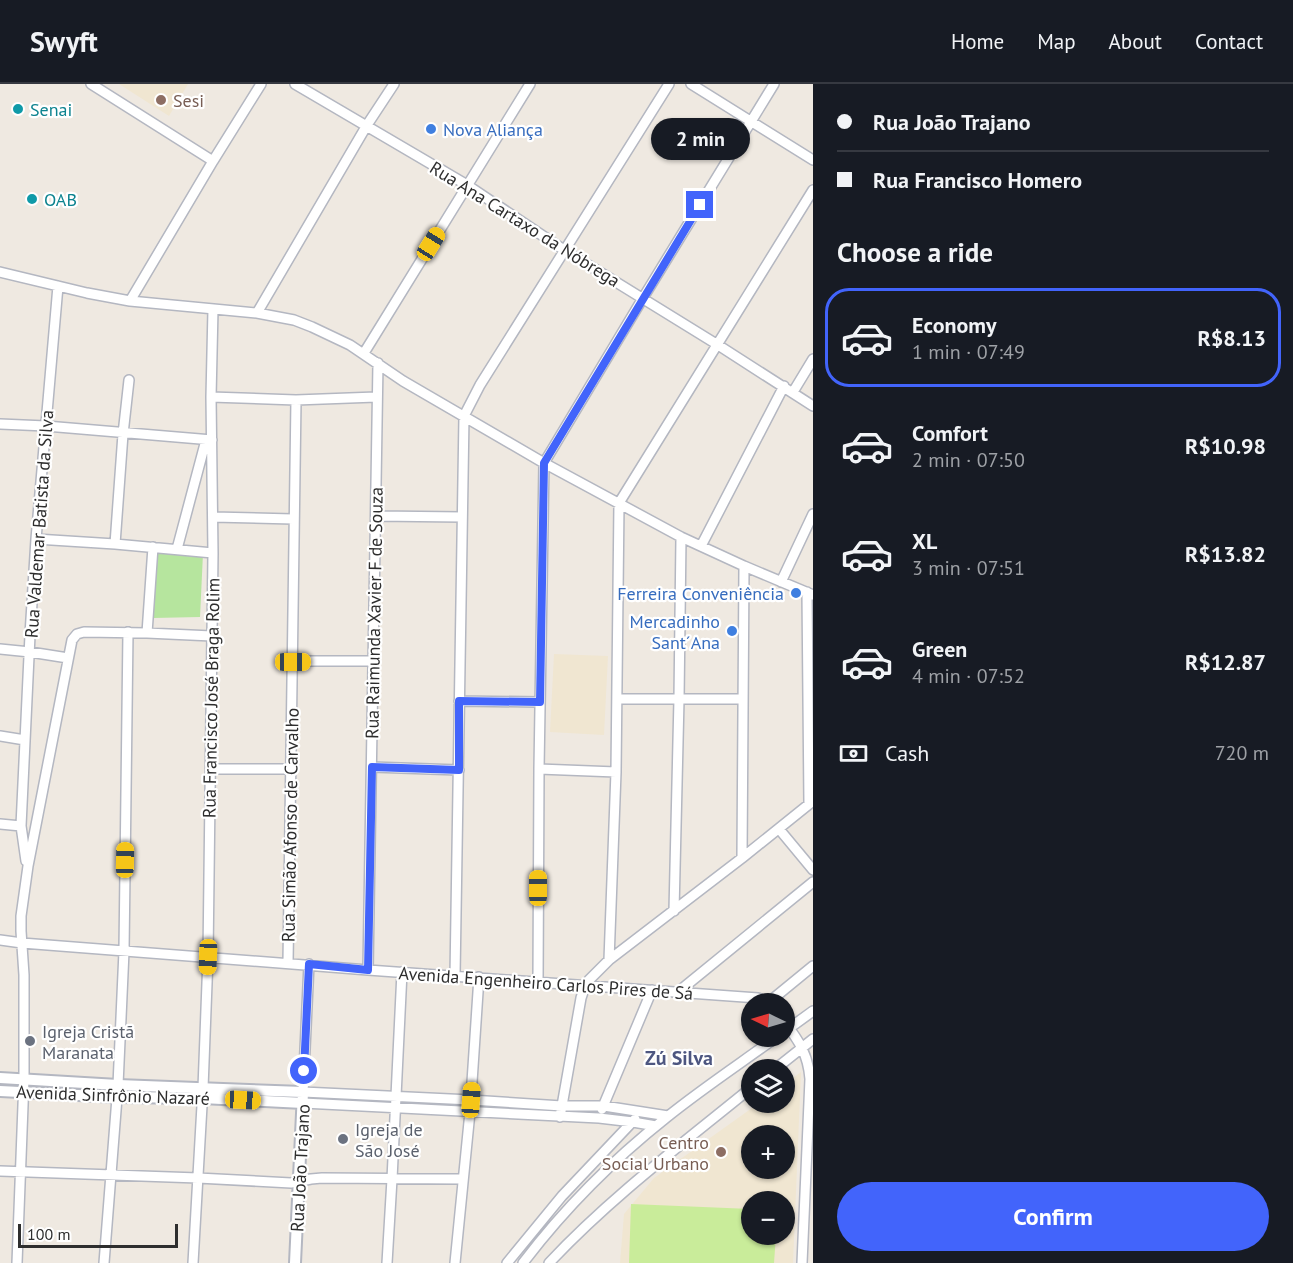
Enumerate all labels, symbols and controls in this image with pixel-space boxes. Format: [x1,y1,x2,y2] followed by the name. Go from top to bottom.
[30,23,98,60] text: Swyft
[951,28,1004,55] text: Home
[1037,28,1076,55] text: Map
[1109,28,1162,55] text: About
[1195,28,1263,55] text: Contact
[173,89,204,112] place label: Sesi
[154,93,168,107] marker: Sesi
[30,98,72,121] place label: Senai
[11,102,25,116] marker: Senai
[873,108,1031,136] text: Rua João Trajano
[443,118,543,141] place label: Nova Aliança
[650,118,750,160] callout: 2 min
[424,122,438,136] marker: Nova Aliança
[676,126,725,152] text: 2 min
[426,156,624,292] street label: Rua Ana Cartaxo da Nóbrega
[873,166,1082,194] text: Rua Francisco Homero
[44,188,77,211] place label: OAB
[686,191,713,218] route end
[25,192,39,206] marker: OAB
[414,224,448,264] car
[837,235,993,269] text: Choose a ride
[840,311,894,365] icon: car
[912,311,996,339] text: Economy
[1197,324,1266,352] text: R$8.13
[912,339,1025,365] text: 1 min · 07:49
[20,409,58,639] street label: Rua Valdemar Batista da Silva
[840,419,894,473] icon: car
[912,419,988,447] text: Comfort
[1185,432,1266,460] text: R$10.98
[912,447,1025,473] text: 2 min · 07:50
[360,487,388,739] street label: Rua Raimunda Xavier F de Souza
[840,527,894,581] icon: car
[912,527,937,555] text: XL
[1185,540,1266,568] text: R$13.82
[912,555,1025,581] text: 3 min · 07:51
[197,578,225,818] street label: Rua Francisco José Braga Rolim
[617,582,784,605] place label: Ferreira Conveniência
[789,586,803,600] marker: Ferreira Conveniência
[630,610,720,654] place label: Mercadinho Sant´Ana
[725,624,739,638] marker: Mercadinho Sant´Ana
[840,635,894,689] icon: car
[912,635,967,663] text: Green
[1185,648,1266,676] text: R$12.87
[275,653,311,671] car
[912,663,1025,689] text: 4 min · 07:52
[276,708,304,942] street label: Rua Simão Afonso de Carvalho
[837,737,870,770] icon: cash
[885,739,929,767] text: Cash
[1215,740,1269,766] text: 720 m
[116,842,134,878] car
[529,870,547,906] car
[198,939,218,975] car
[398,961,694,1005] street label: Avenida Engenheiro Carlos Pires de Sá
[741,993,795,1047] north arrow
[741,993,795,1245] map controls
[42,1020,134,1064] place label: Igreja Cristã Maranata
[23,1034,37,1048] marker: Igreja Cristã Maranata
[645,1045,713,1071] district label: Zú Silva
[290,1057,317,1084] route start
[741,1059,795,1113] button: layers
[16,1080,210,1110] street label: Avenida Sinfrônio Nazaré
[461,1081,481,1119] car
[225,1090,261,1110] car
[285,1103,315,1233] street label: Rua João Trajano
[355,1118,423,1162] place label: Igreja de São José
[741,1125,795,1179] button: +
[602,1131,709,1175] place label: Centro Social Urbano
[336,1132,350,1146] marker: Igreja de São José
[714,1145,728,1159] marker: Centro Social Urbano
[837,1182,1269,1251] button: Confirm
[741,1191,795,1245] button: −
[18,1221,178,1248] scale bar
[27,1224,70,1244] text: 100 m

